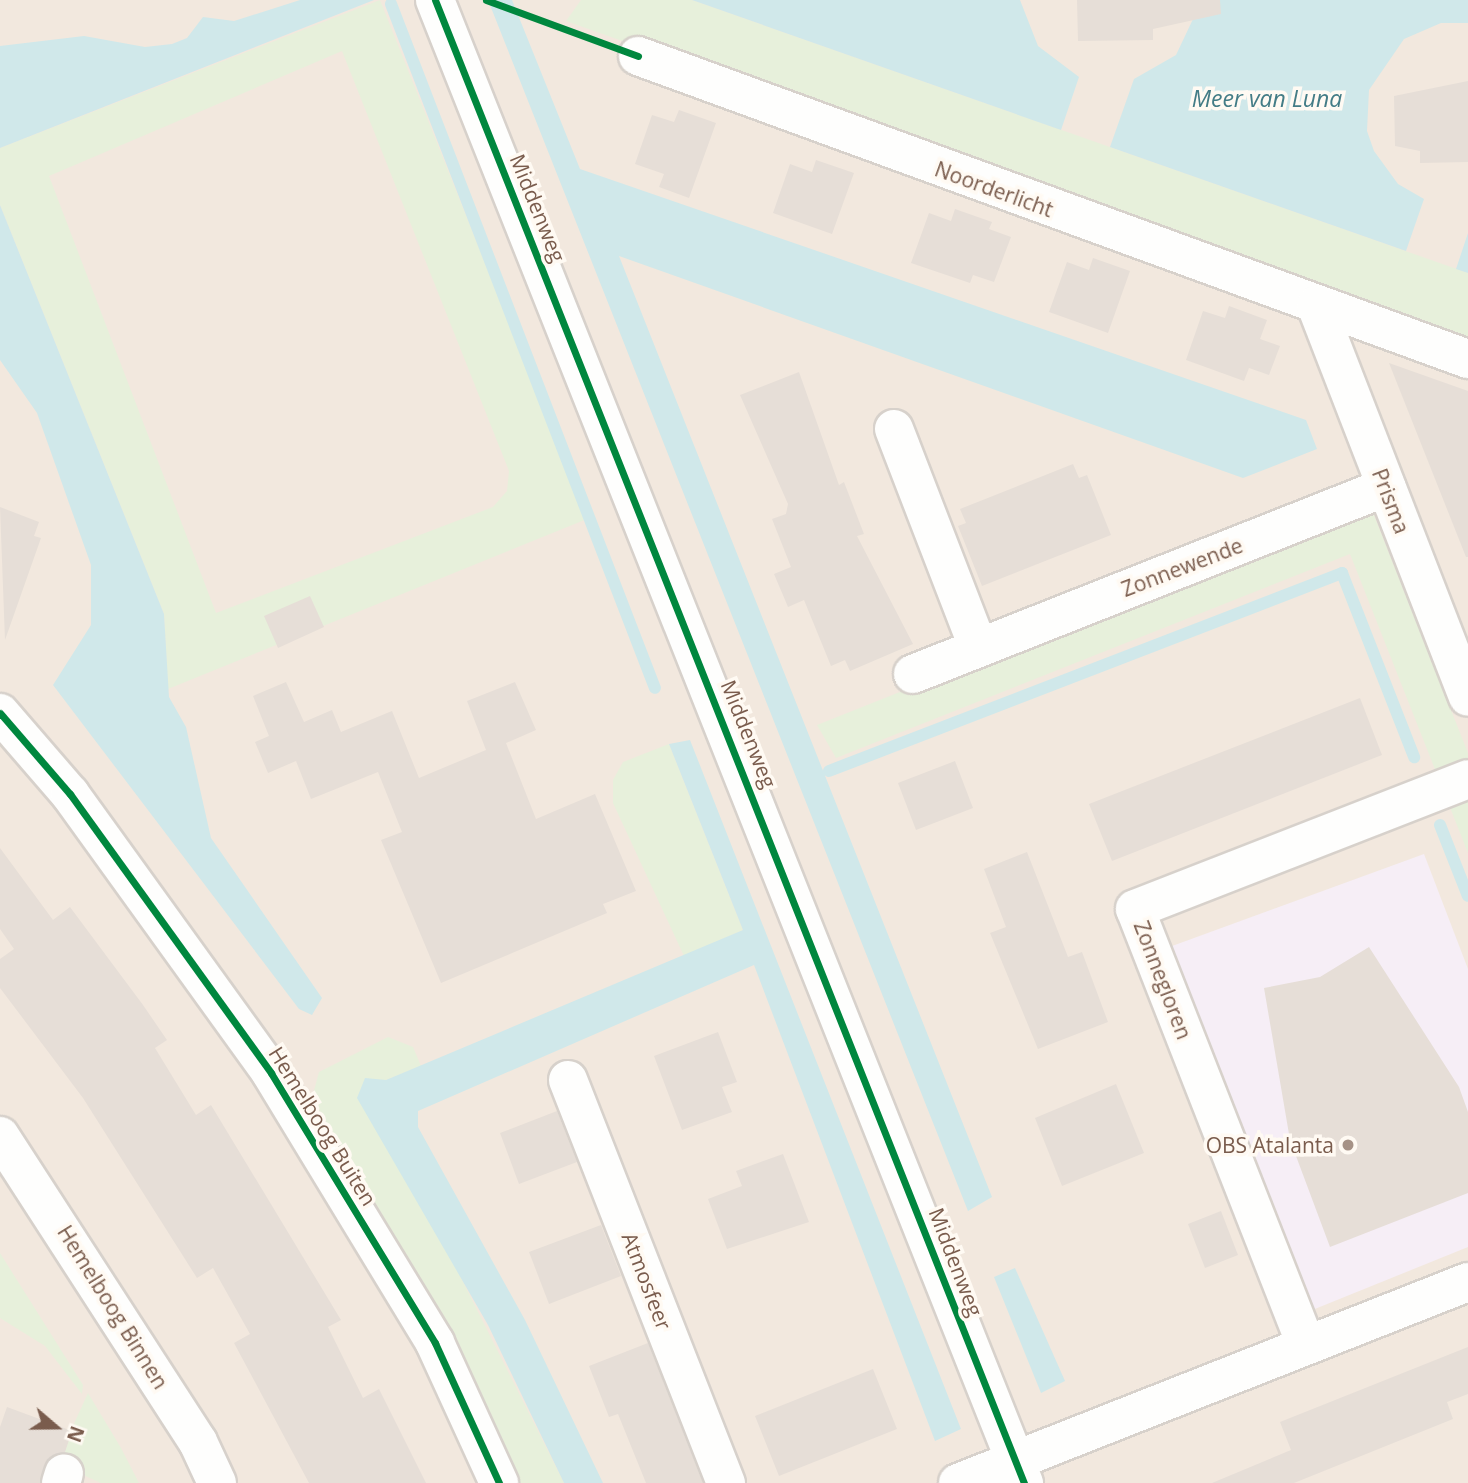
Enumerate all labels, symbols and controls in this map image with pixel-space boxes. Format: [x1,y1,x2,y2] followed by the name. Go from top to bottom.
[1192,84,1342,112] water label: Meer van Luna
[505,150,571,266] street label: Middenweg
[931,156,1057,222] street label: Noorderlicht
[1367,465,1415,537] street label: Prisma
[1118,532,1246,602] street label: Zonnewende
[716,676,782,792] street label: Middenweg
[1129,917,1197,1043] street label: Zonnegloren
[264,1042,382,1210] street label: Hemelboog Buiten
[1206,1132,1334,1158] place label: OBS Atalanta
[1340,1137,1356,1153] marker: OBS Atalanta
[924,1204,988,1320] street label: Middenweg
[52,1221,174,1393] street label: Hemelboog Binnen
[617,1229,677,1333] street label: Atmosfeer
[21,1392,91,1462] north arrow
[61,1422,91,1446] text: N

